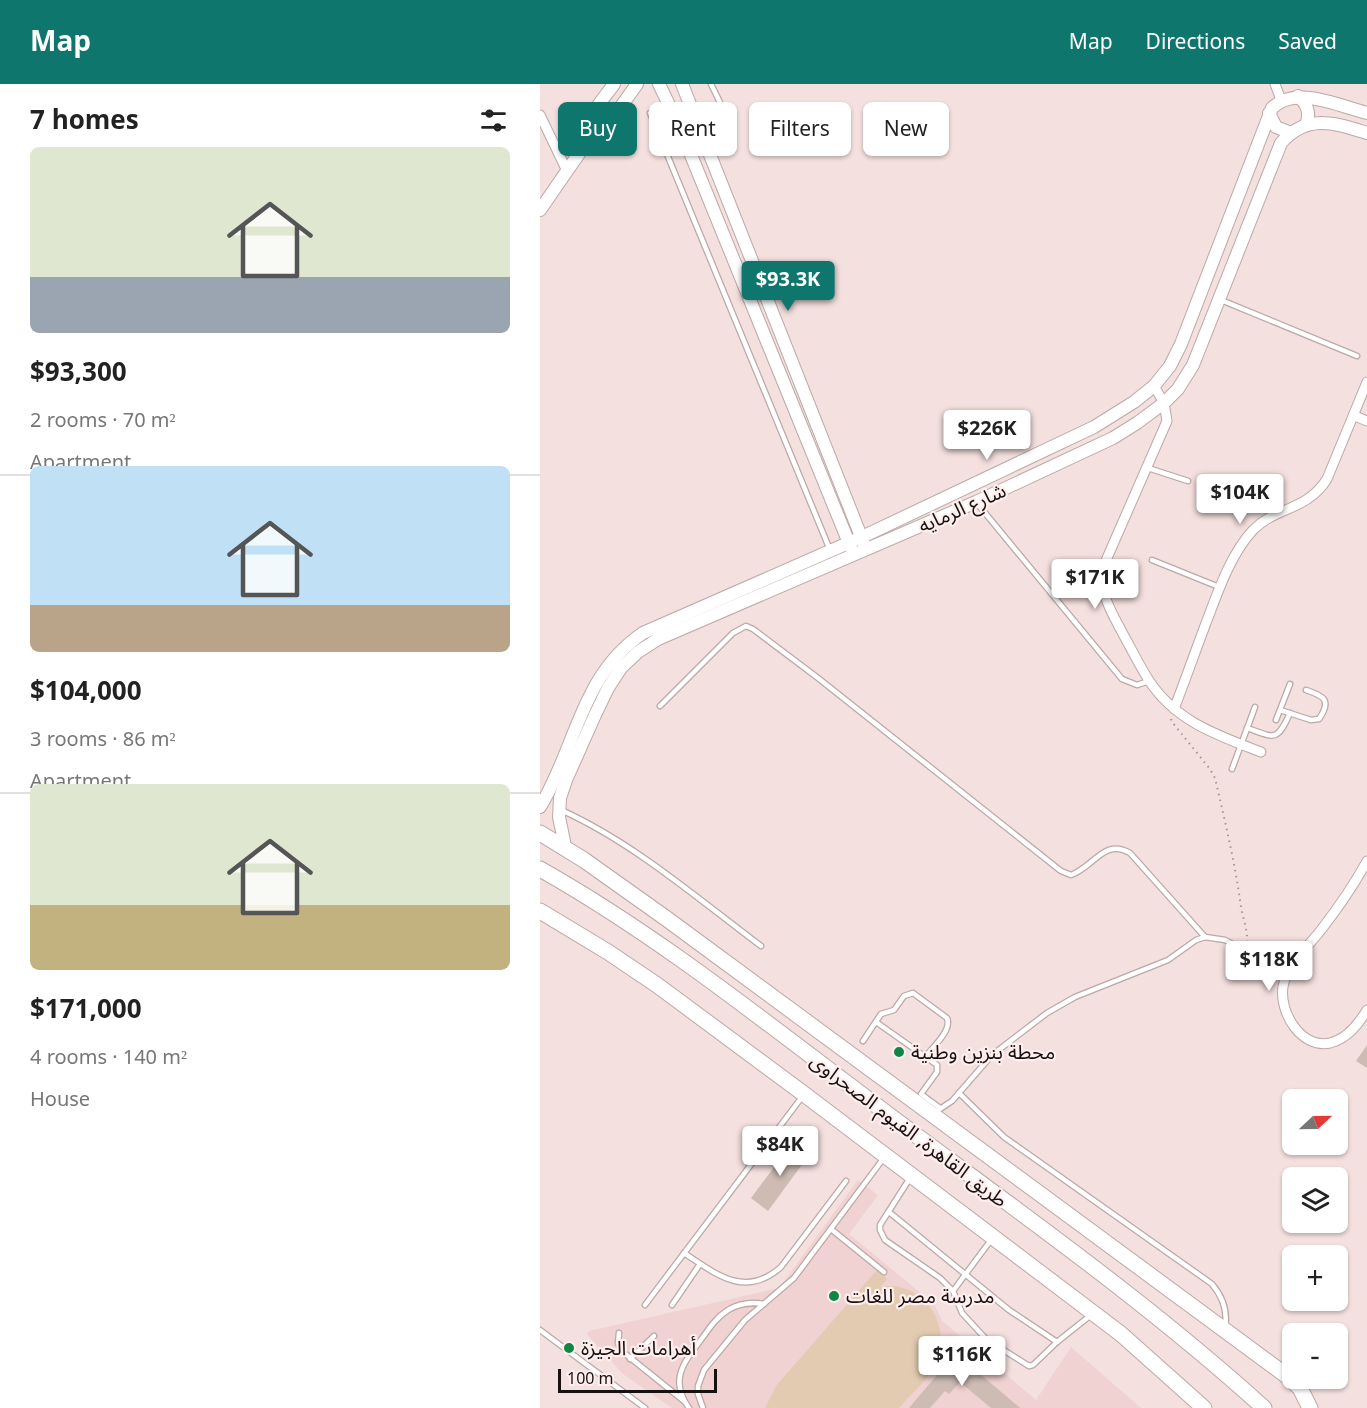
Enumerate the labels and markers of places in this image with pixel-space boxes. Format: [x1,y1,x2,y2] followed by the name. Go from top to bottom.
[739,261,837,312] pin: $93.3K
[945,410,1029,461] pin: $226K
[1198,474,1282,525] pin: $104K
[1053,559,1137,610] pin: $171K
[1227,941,1311,992] pin: $118K
[911,1032,1055,1074] place label: محطة بنزين وطنية
[892,1045,906,1059] marker: محطة بنزين وطنية
[744,1126,816,1177] pin: $84K
[846,1276,994,1318] place label: مدرسة مصر للغات
[827,1289,841,1303] marker: مدرسة مصر للغات
[581,1328,696,1370] place label: أهرامات الجيزة
[920,1336,1004,1387] pin: $116K
[562,1341,576,1355] marker: أهرامات الجيزة

